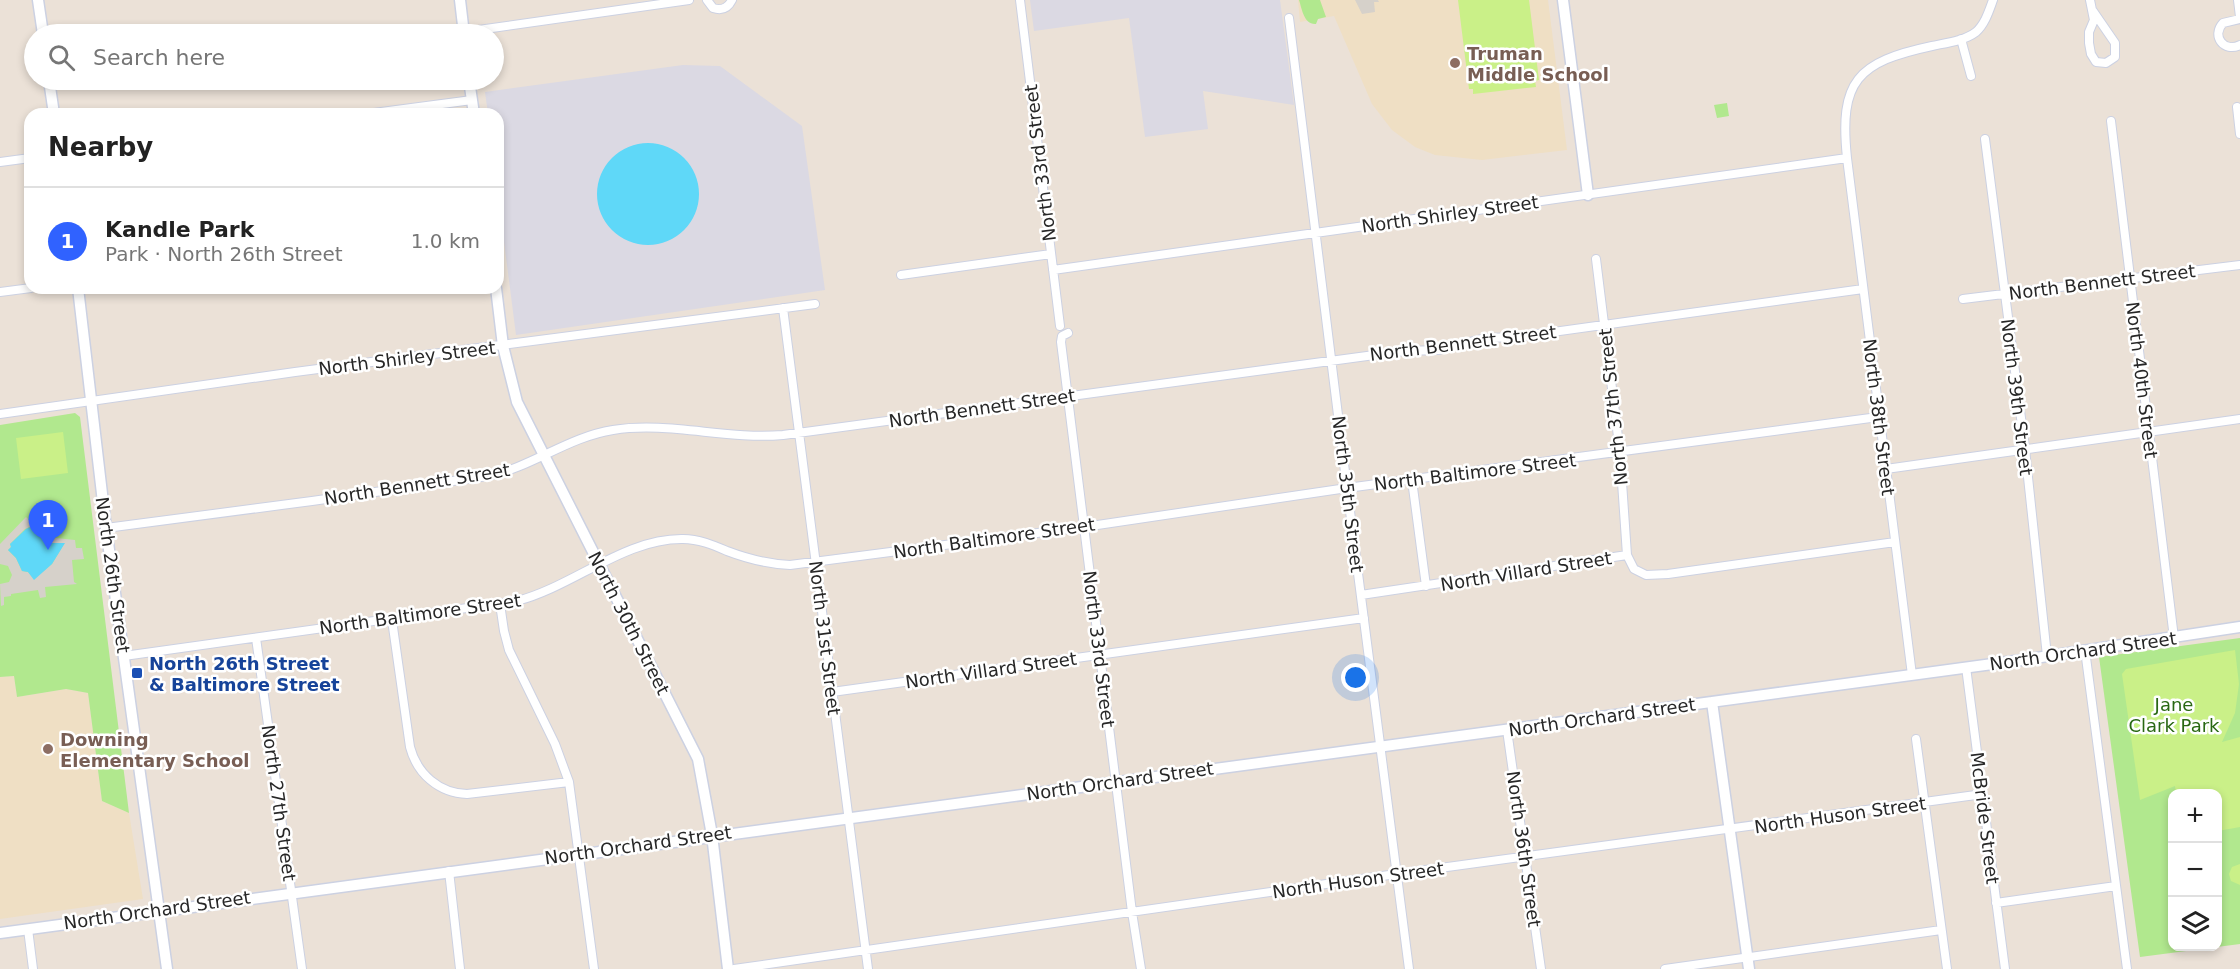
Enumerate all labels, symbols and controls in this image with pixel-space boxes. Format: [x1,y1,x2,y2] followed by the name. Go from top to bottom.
[24,24,504,90] search box
[45,41,78,74] icon: search
[1467,43,1609,85] place label: Truman Middle School
[93,45,225,70] text: Search here
[1448,56,1462,70] marker: Truman Middle School
[1020,83,1060,243] street label: North 33rd Street
[48,132,153,162] text: Nearby
[1360,191,1540,237] street label: North Shirley Street
[105,217,254,242] text: Kandle Park
[61,229,74,253] text: 1
[411,229,480,253] text: 1.0 km
[105,242,343,266] text: Park · North 26th Street
[2007,260,2197,304] street label: North Bennett Street
[2122,300,2162,460] street label: North 40th Street
[1997,317,2037,477] street label: North 39th Street
[1368,321,1558,365] street label: North Bennett Street
[1594,327,1632,487] street label: North 37th Street
[317,337,497,379] street label: North Shirley Street
[1859,337,1899,497] street label: North 38th Street
[887,385,1077,431] street label: North Bennett Street
[1328,414,1368,574] street label: North 35th Street
[1373,449,1577,495] street label: North Baltimore Street
[323,459,511,509] street label: North Bennett Street
[92,495,134,655] street label: North 26th Street
[28,500,68,550] pin: 1
[892,513,1096,563] street label: North Baltimore Street
[1439,547,1613,595] street label: North Villard Street
[584,548,674,698] street label: North 30th Street
[805,559,845,717] street label: North 31st Street
[1079,569,1119,729] street label: North 33rd Street
[318,589,522,639] street label: North Baltimore Street
[1988,627,2178,675] street label: North Orchard Street
[904,648,1078,692] street label: North Villard Street
[149,653,340,695] place label: North 26th Street & Baltimore Street
[1341,663,1370,692] your location
[130,666,144,680] marker: North 26th Street & Baltimore Street
[1507,693,1697,741] street label: North Orchard Street
[2128,694,2220,736] park label: Jane Clark Park
[258,723,300,883] street label: North 27th Street
[60,729,249,771] place label: Downing Elementary School
[41,742,55,756] marker: Downing Elementary School
[1966,751,2004,885] street label: McBride Street
[1025,757,1215,805] street label: North Orchard Street
[1503,769,1545,929] street label: North 36th Street
[2168,789,2222,951] map controls
[2168,789,2222,843] button: +
[1753,793,1927,837] street label: North Huson Street
[543,821,733,869] street label: North Orchard Street
[2168,843,2222,897] button: −
[1271,858,1445,902] street label: North Huson Street
[62,886,252,934] street label: North Orchard Street
[2168,897,2222,951] button: layers

